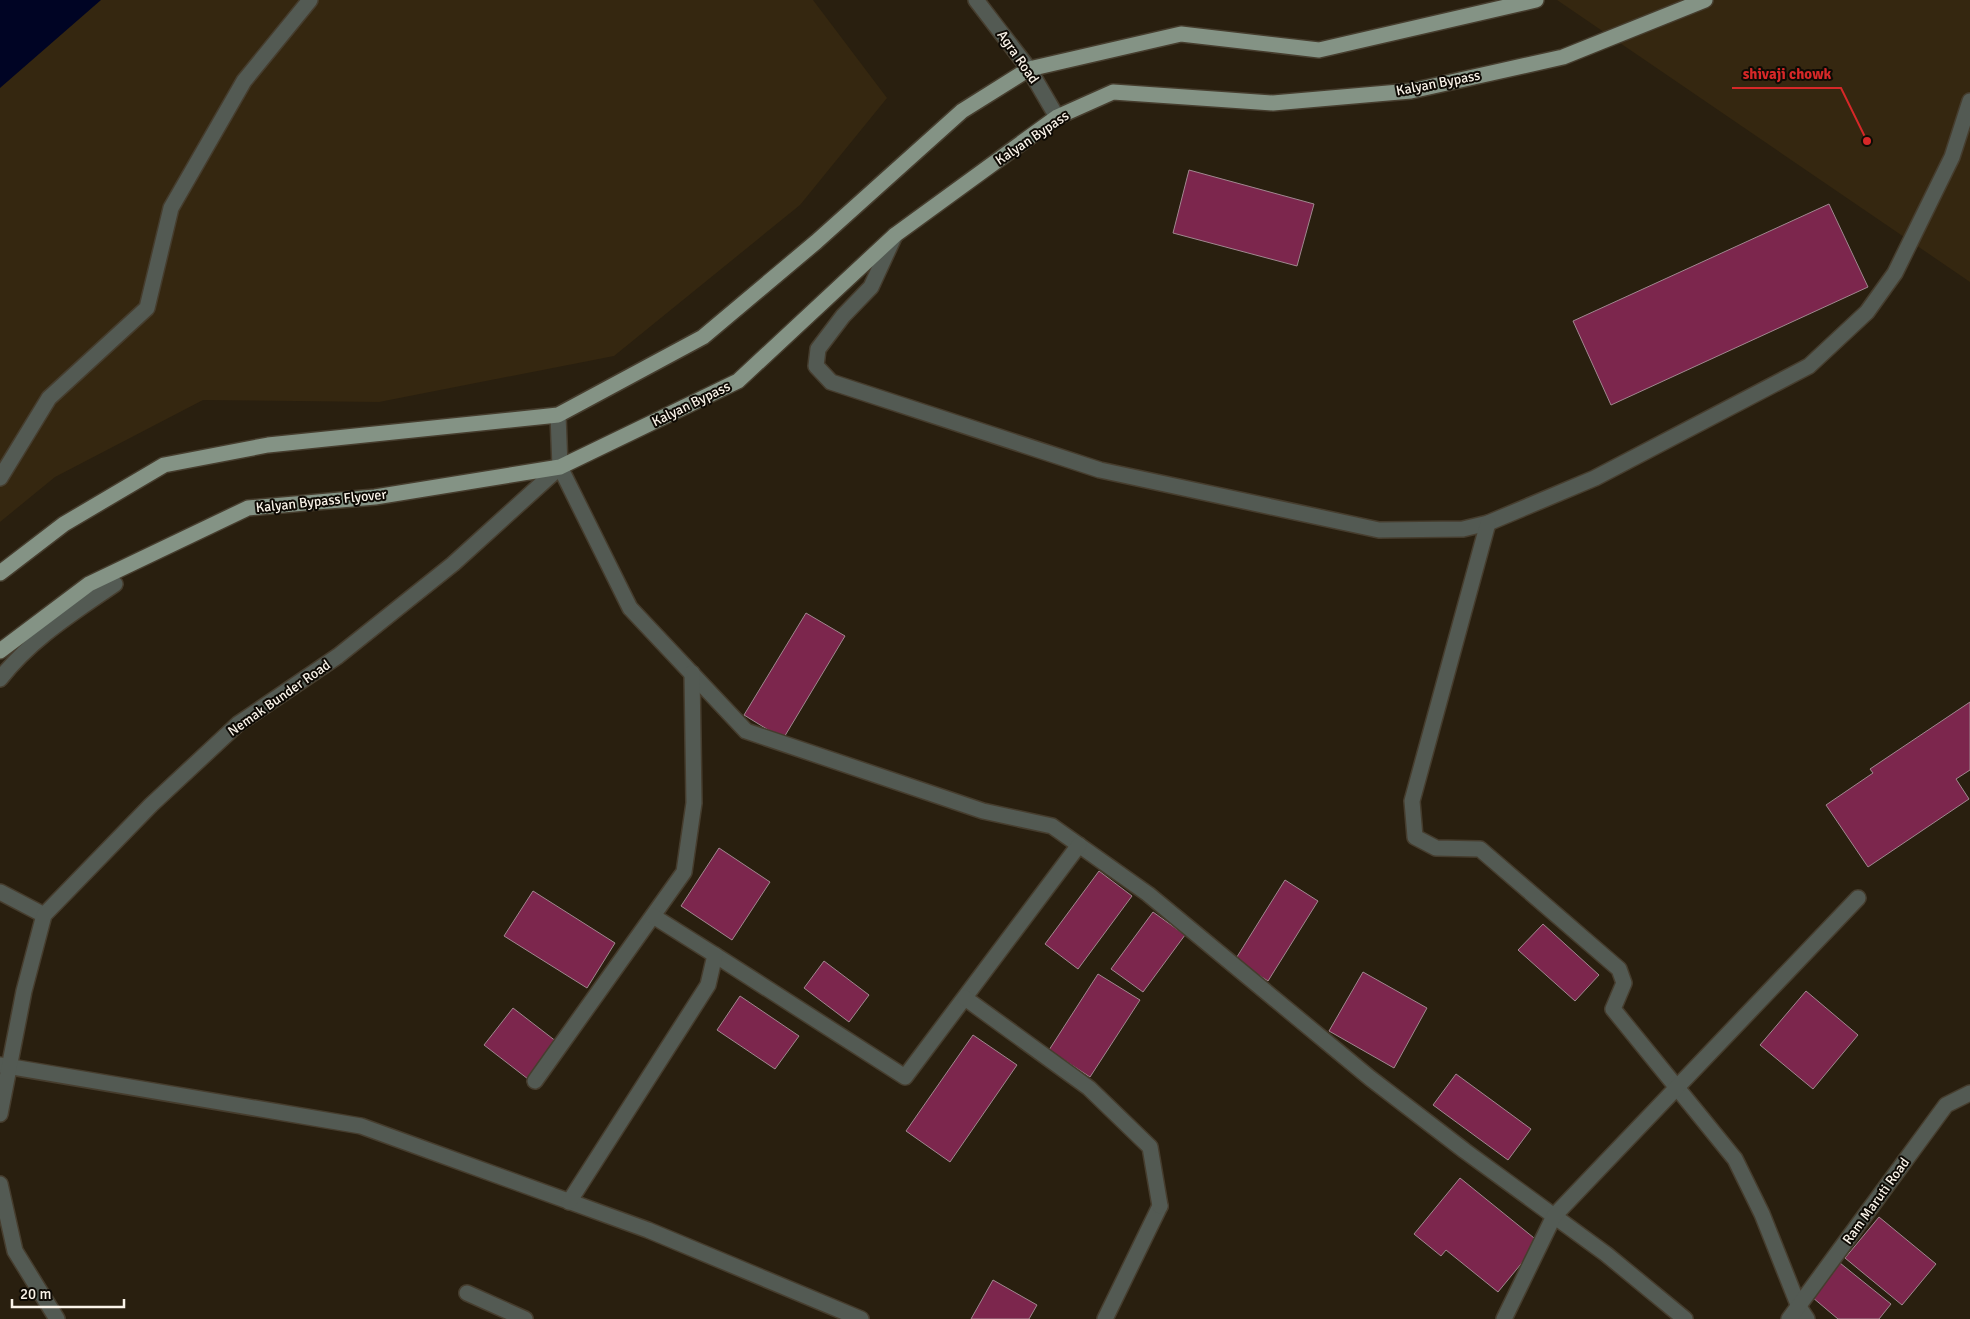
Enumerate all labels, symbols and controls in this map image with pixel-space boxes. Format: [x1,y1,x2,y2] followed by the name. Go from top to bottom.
[994,27,1042,87] street label: Agra Road
[1732,58,1841,88] callout: shivaji chowk
[1743,65,1831,83] text: shivaji chowk
[1395,67,1481,99] street label: Kalyan Bypass
[992,107,1072,169] street label: Kalyan Bypass
[649,378,733,430] street label: Kalyan Bypass
[255,486,388,516] street label: Kalyan Bypass Flyover
[224,656,334,740] street label: Nemak Bunder Road
[1839,1154,1913,1248] street label: Ram Maruti Road
[12,1276,125,1308] scale bar
[20,1285,51,1303] text: 20 m

